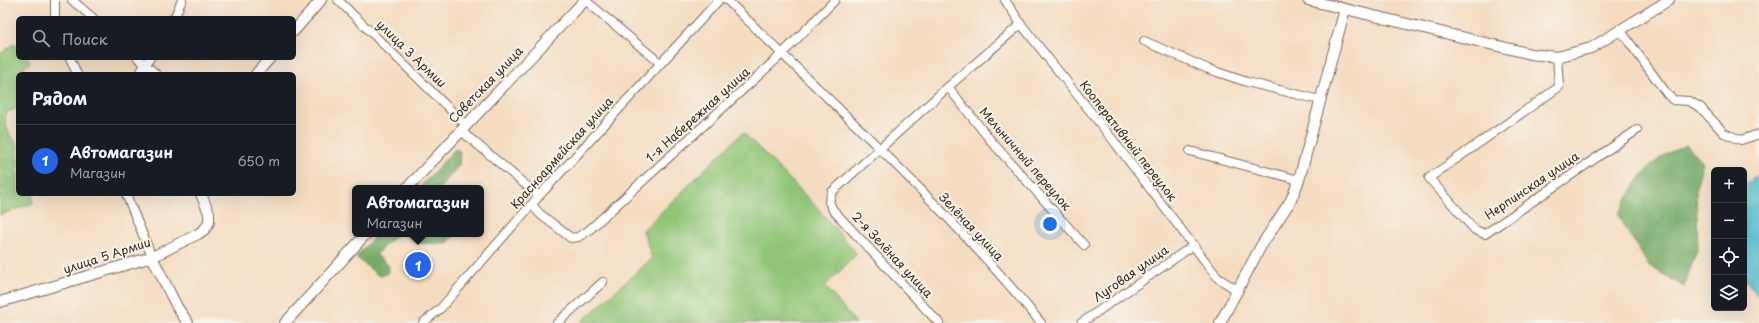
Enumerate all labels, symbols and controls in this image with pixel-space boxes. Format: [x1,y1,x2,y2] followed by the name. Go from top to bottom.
[373,15,451,91] street label: улица 3 Армии
[16,16,296,60] search box
[30,27,52,49] icon: search
[62,27,108,50] text: Поиск
[444,42,527,127] street label: Советская улица
[641,62,754,166] street label: 1-я Набережная улица
[1076,76,1182,205] street label: Кооперативный переулок
[32,85,87,111] text: Рядом
[506,92,617,212] street label: Красноармейская улица
[976,103,1076,215] street label: Мельничный переулок
[70,140,173,163] text: Автомагазин
[1481,147,1583,224] street label: Нерпинская улица
[42,151,48,170] text: 1
[238,151,280,170] text: 650 m
[70,163,126,182] text: Магазин
[1711,167,1747,311] map controls
[1711,167,1747,203] button: +
[352,185,484,237] popup
[935,188,1008,265] street label: Зелёная улица
[367,190,469,213] text: Автомагазин
[1711,203,1747,239] button: −
[848,207,938,302] street label: 2-я Зелёная улица
[367,213,422,232] text: Магазин
[1040,214,1060,234] your location
[61,232,153,278] street label: улица 5 Армии
[1711,239,1747,275] button: locate
[1089,240,1172,306] street label: Луговая улица
[405,250,431,280] pin: 1
[1711,275,1747,311] button: layers

